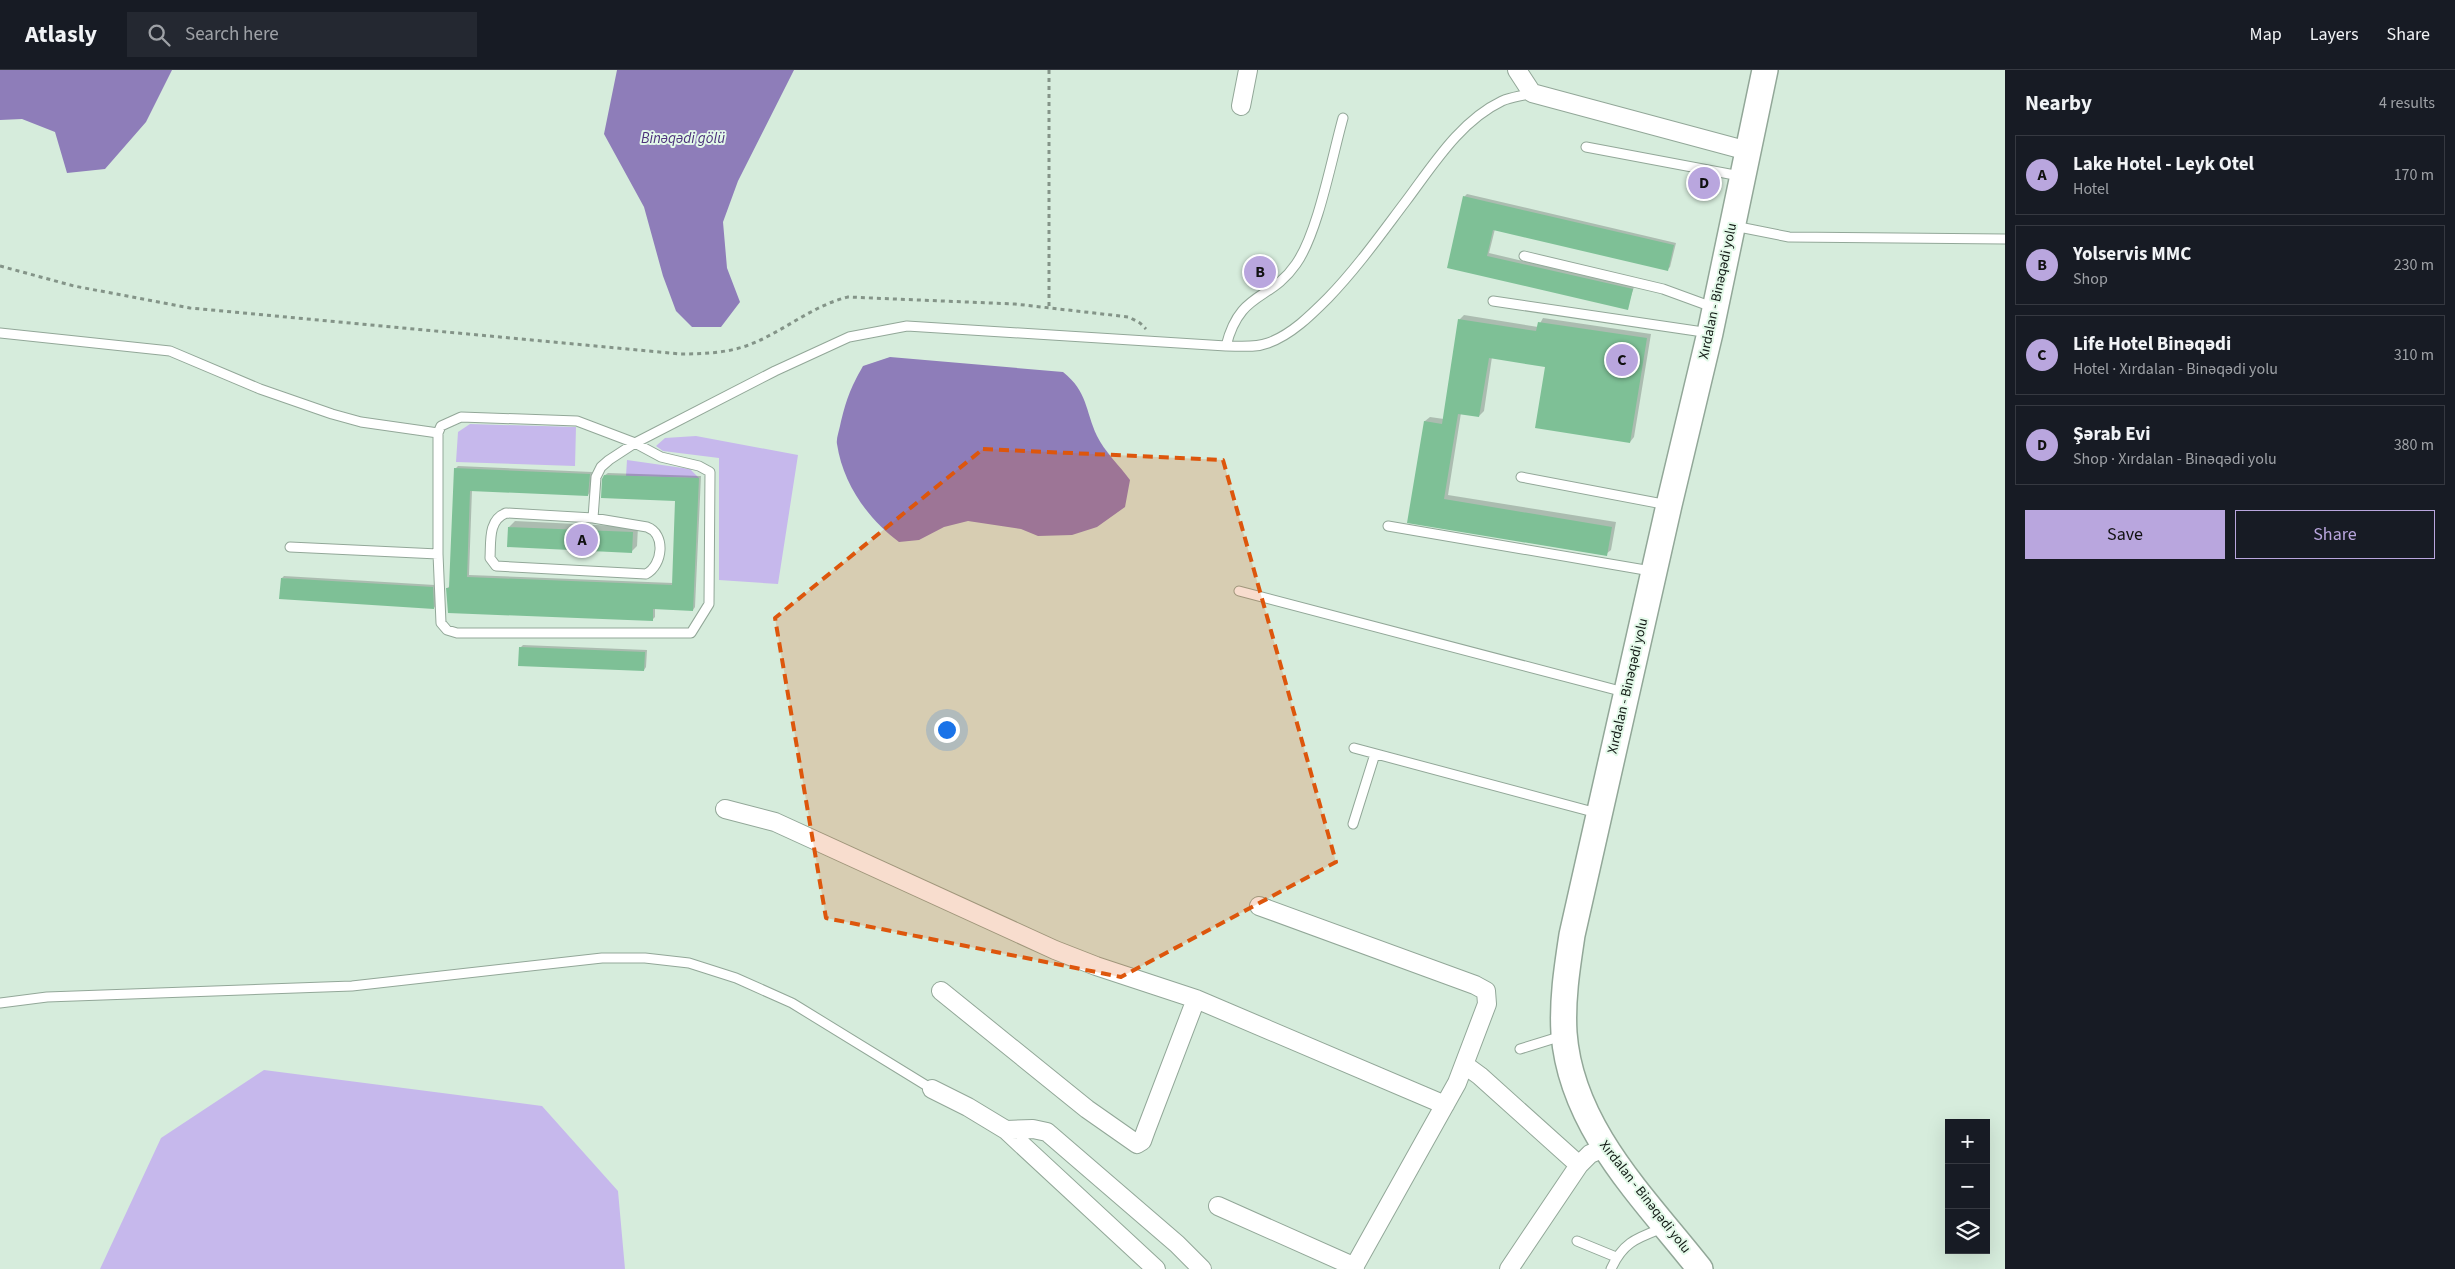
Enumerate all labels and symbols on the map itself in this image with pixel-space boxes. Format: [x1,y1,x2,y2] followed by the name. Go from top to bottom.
[641,128,725,149] water label: Binəqədi gölü
[1688,164,1720,202] pin: D
[1694,221,1742,361] street label: Xırdalan - Binəqədi yolu
[1244,253,1276,291] pin: B
[1606,341,1638,379] pin: C
[566,521,598,559] pin: A
[1603,616,1653,756] street label: Xırdalan - Binəqədi yolu
[934,717,960,743] your location
[1594,1136,1696,1258] street label: Xırdalan - Binəqədi yolu

